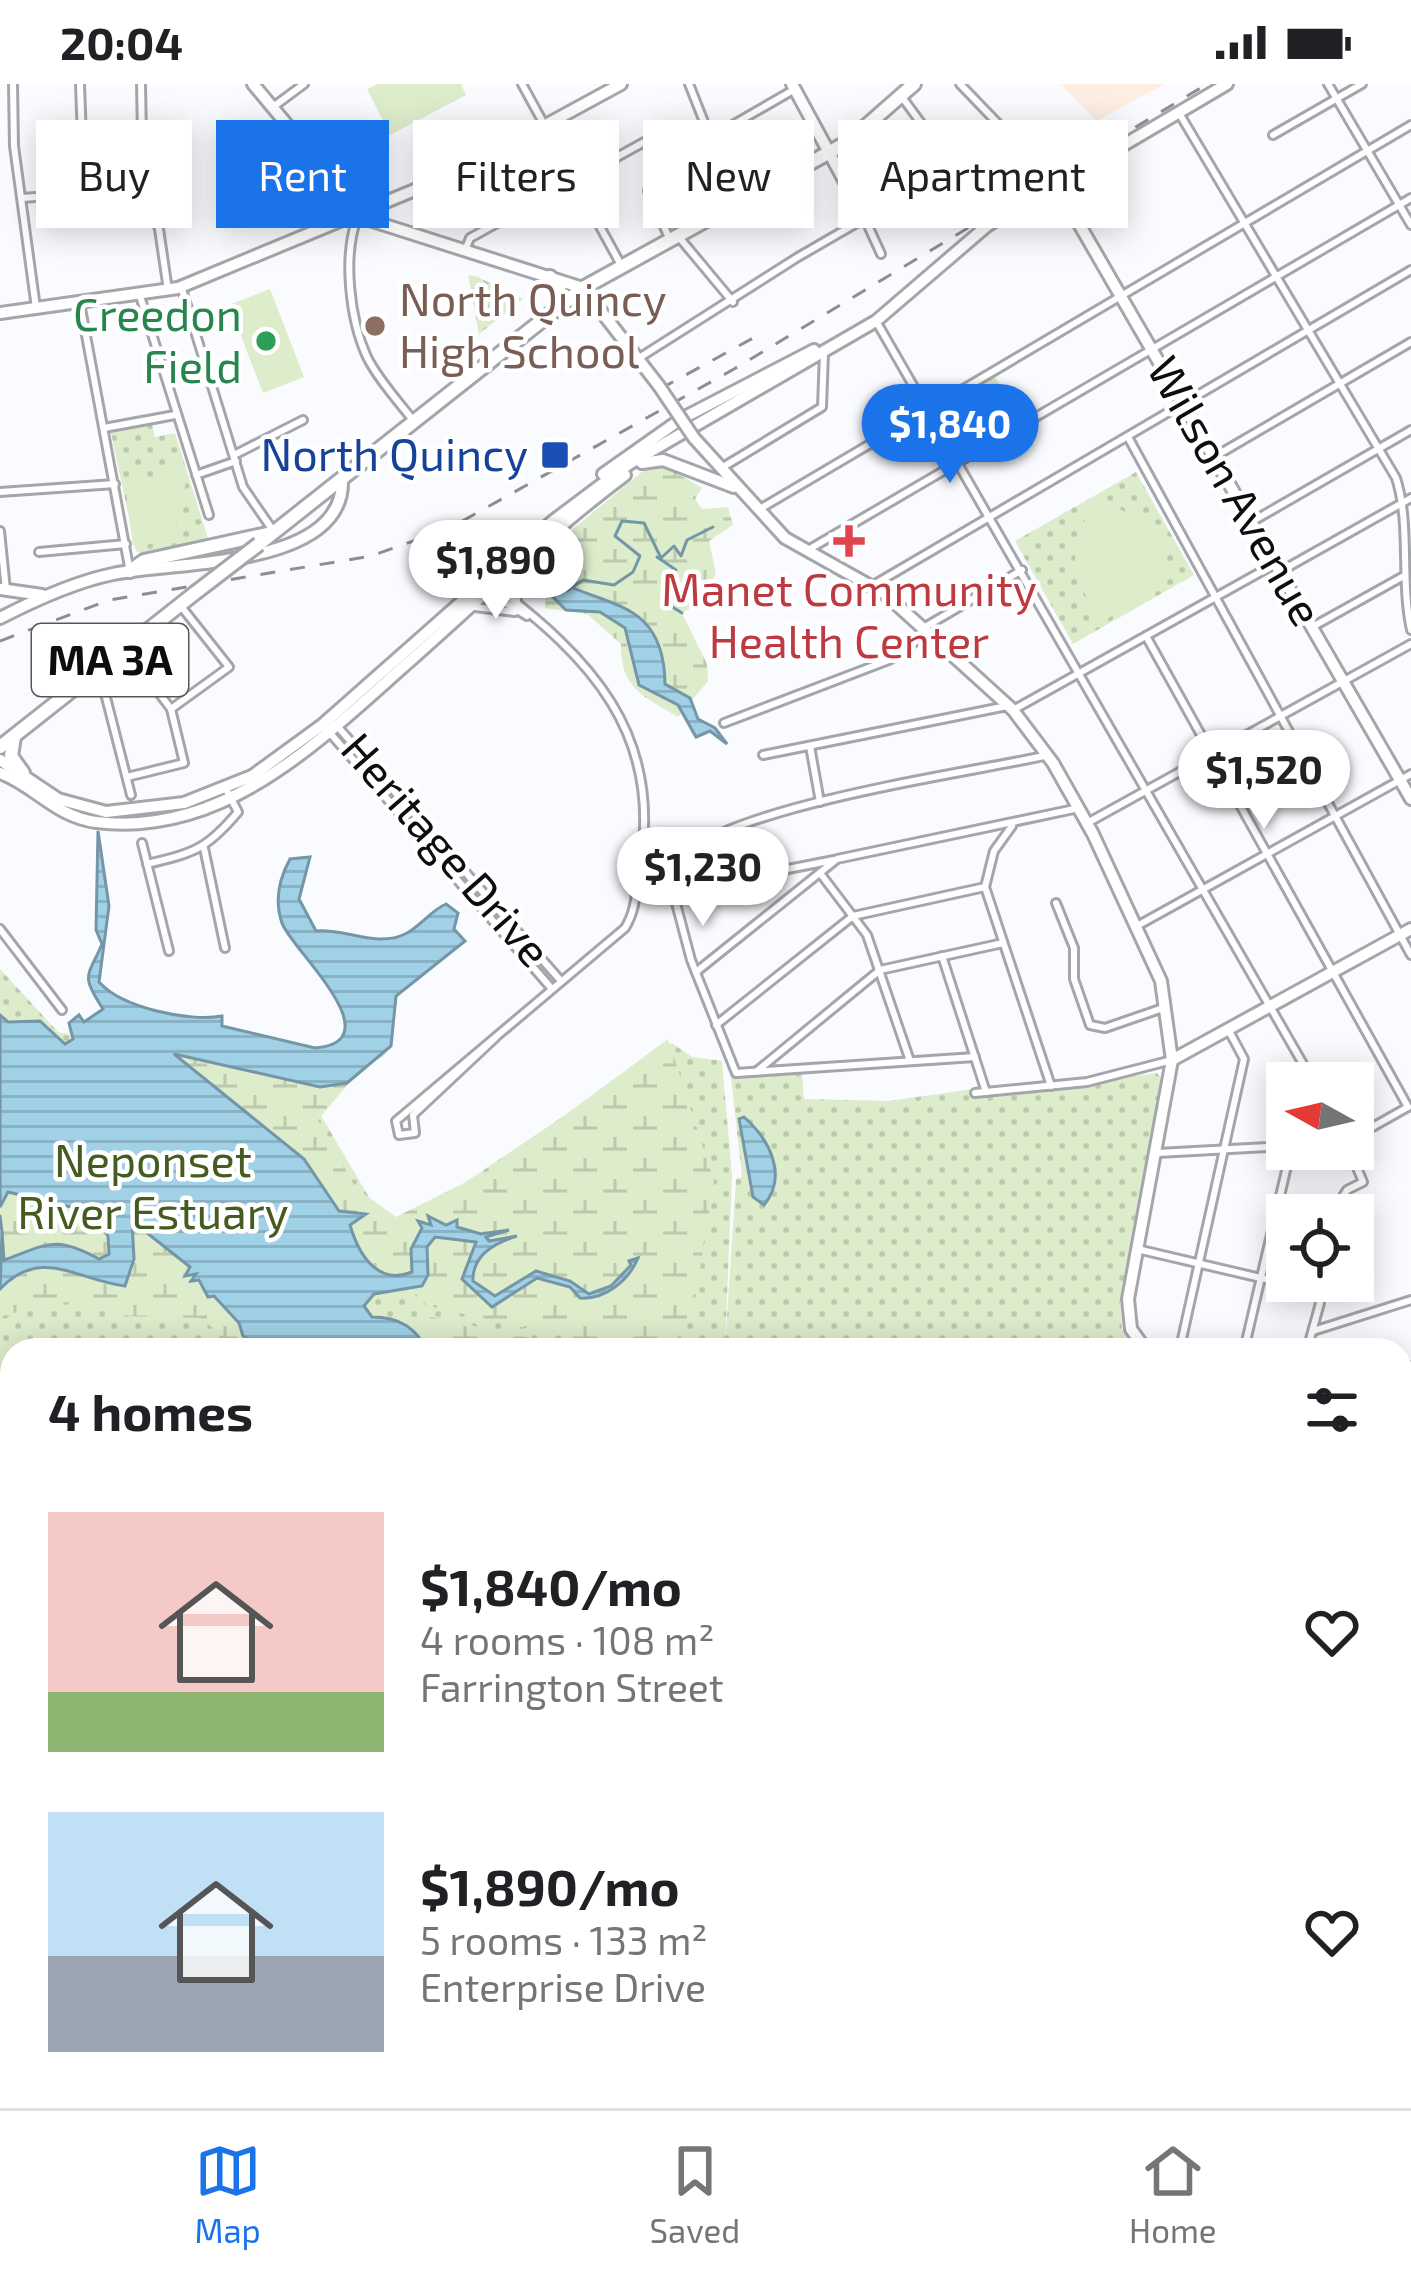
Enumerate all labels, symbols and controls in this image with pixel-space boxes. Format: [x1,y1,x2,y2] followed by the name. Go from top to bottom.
[60,15,183,69] text: 20:04
[36,120,192,228] chip: Buy
[216,120,389,228] chip: Rent
[413,120,619,228] chip: Filters
[643,120,814,228] chip: New
[838,120,1128,228] chip: Apartment
[399,271,667,377] place label: North Quincy High School
[73,286,242,392] place label: Creedon Field
[362,313,388,339] marker: North Quincy High School
[253,328,279,354] marker: Creedon Field
[1138,346,1335,634] street label: Wilson Avenue
[852,384,1048,486] pin: $1,840
[889,399,1011,446] text: $1,840
[260,426,528,481] place label: North Quincy
[539,439,571,471] marker: North Quincy
[398,520,594,622] pin: $1,890
[833,525,865,557] marker: Manet Community Health Center
[436,535,556,582] text: $1,890
[661,561,1037,667] place label: Manet Community Health Center
[32,624,188,696] road number: MA 3A
[332,721,563,976] street label: Heritage Drive
[1166,730,1362,832] pin: $1,520
[1205,745,1323,792] text: $1,520
[605,827,801,929] pin: $1,230
[644,842,762,889] text: $1,230
[1266,1062,1374,1170] north arrow
[1266,1062,1374,1302] map controls
[17,1132,289,1238] park label: Neponset River Estuary
[1266,1194,1374,1302] button: locate
[1299,1377,1365,1443] icon: filters
[48,1380,253,1441] text: 4 homes
[420,1555,682,1616] text: $1,840/mo
[144,1560,288,1704] icon: home
[1299,1599,1365,1665] icon: heart
[420,1616,714,1663] text: 4 rooms · 108 m²
[420,1663,724,1710] text: Farrington Street
[420,1855,680,1916] text: $1,890/mo
[144,1860,288,2004] icon: home
[1299,1899,1365,1965] icon: heart
[420,1916,708,1963] text: 5 rooms · 133 m²
[420,1963,706,2010] text: Enterprise Drive
[194,2138,261,2250] tab: Map
[650,2138,740,2250] tab: Saved
[1129,2138,1217,2250] tab: Home

